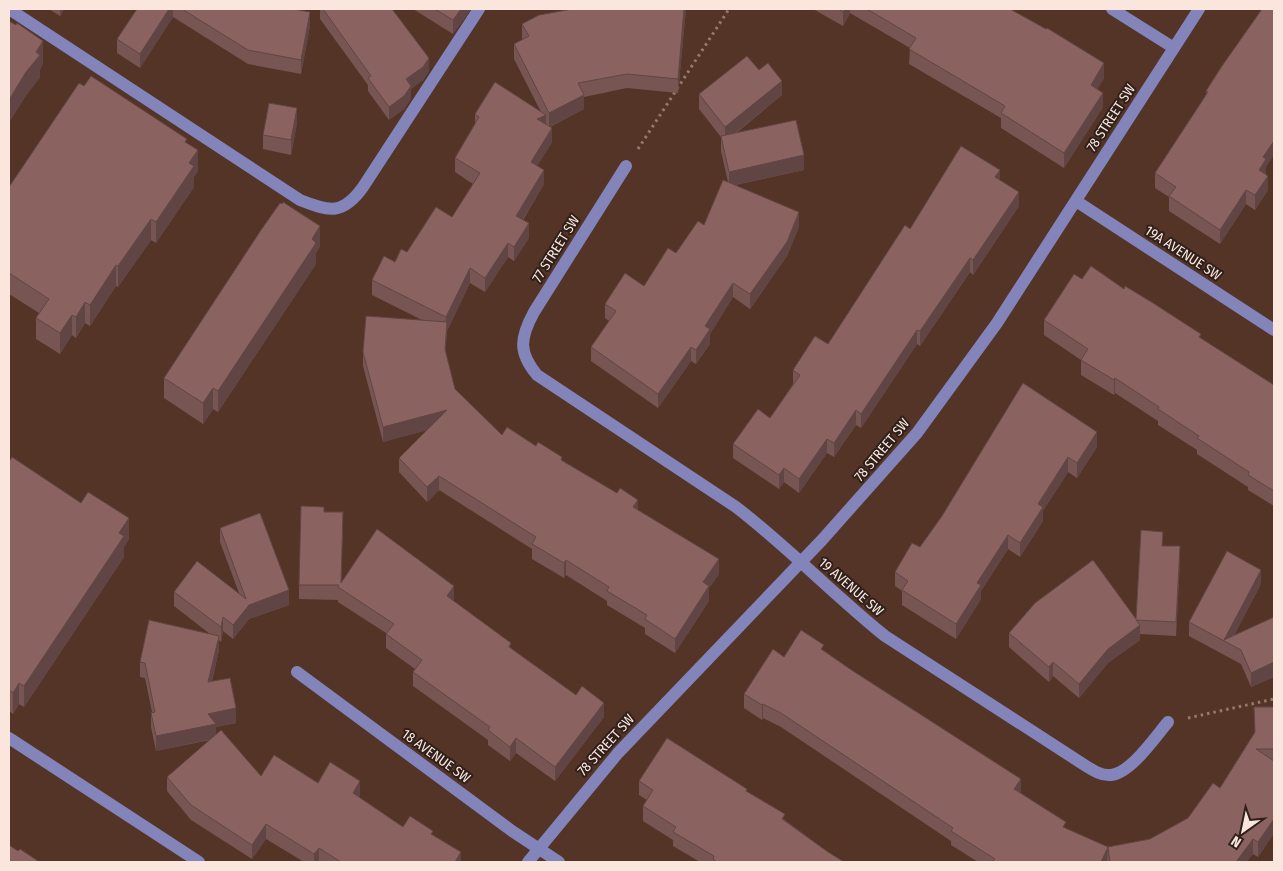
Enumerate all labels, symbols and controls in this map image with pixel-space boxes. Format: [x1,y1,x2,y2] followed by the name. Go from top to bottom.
[1083,81,1139,155] street label: 78 STREET SW
[529,212,584,286] street label: 77 STREET SW
[1142,222,1225,284] street label: 19A AVENUE SW
[851,415,913,485] street label: 78 STREET SW
[815,554,887,620] street label: 19 AVENUE SW
[574,710,638,779] street label: 78 STREET SW
[398,725,474,787] street label: 18 AVENUE SW
[1218,806,1268,856] north arrow
[1228,832,1244,851] text: N

